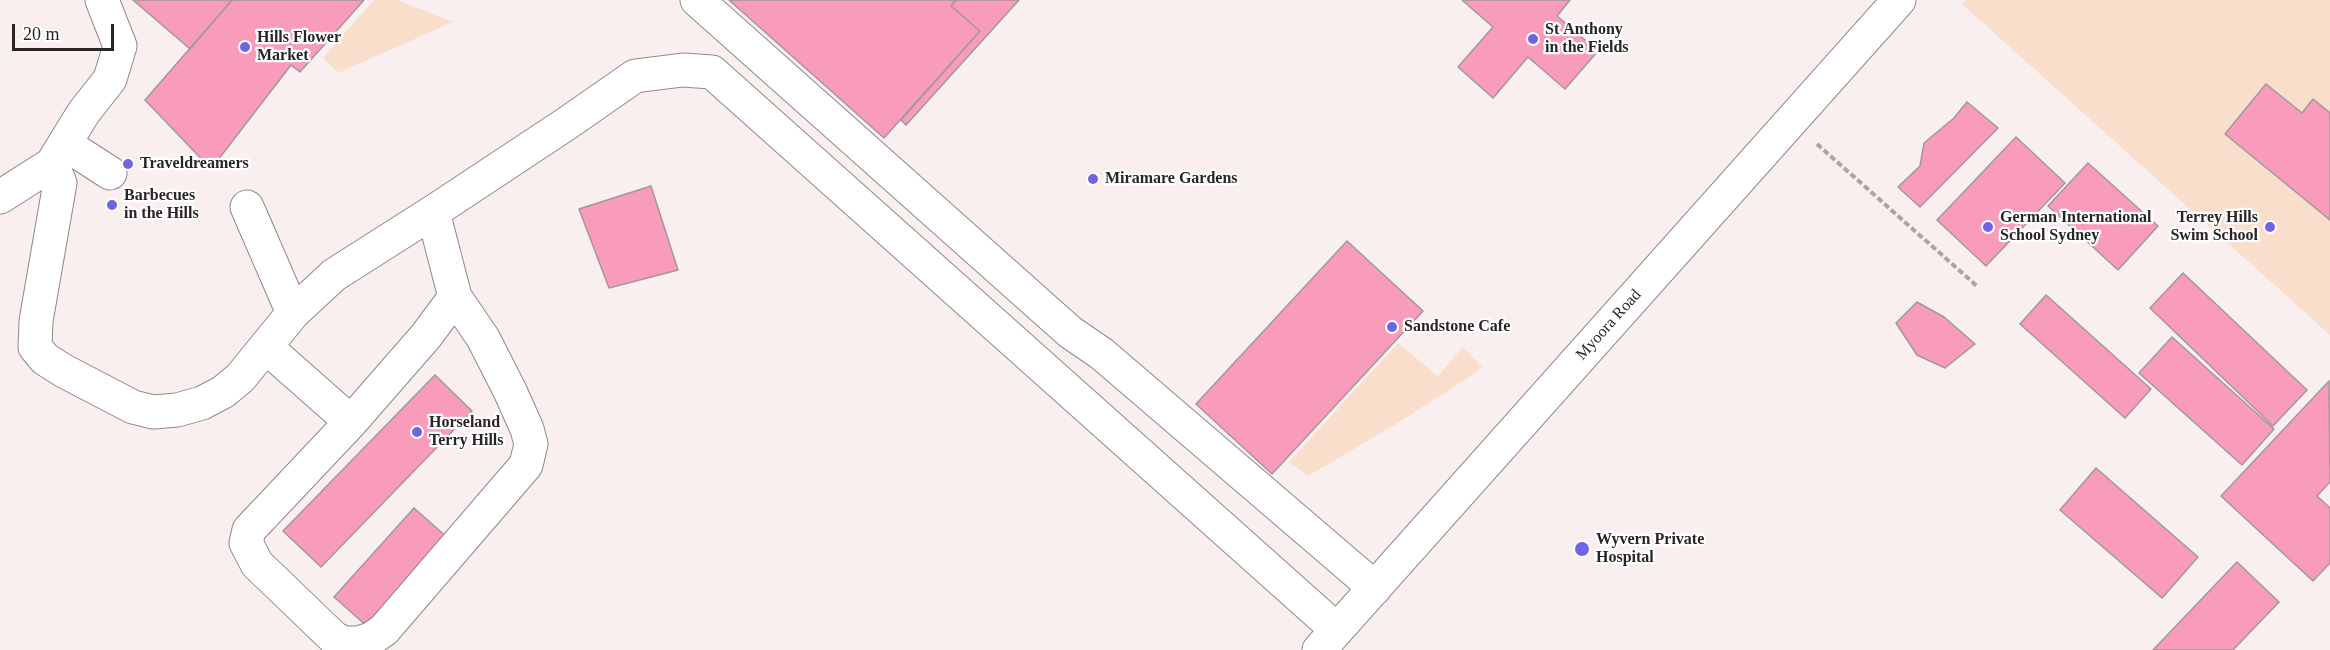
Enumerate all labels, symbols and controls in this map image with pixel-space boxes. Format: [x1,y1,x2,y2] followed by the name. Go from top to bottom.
[15,12,117,50] scale bar
[1545,20,1629,58] place label: St Anthony in the Fields
[23,24,60,44] text: 20 m
[257,28,341,66] place label: Hills Flower Market
[1526,32,1540,46] marker: St Anthony in the Fields
[238,40,252,54] marker: Hills Flower Market
[140,154,249,174] place label: Traveldreamers
[121,157,135,171] marker: Traveldreamers
[1105,169,1238,189] place label: Miramare Gardens
[1086,172,1100,186] marker: Miramare Gardens
[124,186,199,224] place label: Barbecues in the Hills
[105,198,119,212] marker: Barbecues in the Hills
[2000,208,2152,246] place label: German International School Sydney
[2170,208,2258,246] place label: Terrey Hills Swim School
[1981,220,1995,234] marker: German International School Sydney
[2263,220,2277,234] marker: Terrey Hills Swim School
[1572,286,1646,364] street label: Myoora Road
[1404,317,1510,337] place label: Sandstone Cafe
[1385,320,1399,334] marker: Sandstone Cafe
[429,413,504,451] place label: Horseland Terry Hills
[410,425,424,439] marker: Horseland Terry Hills
[1596,530,1704,568] place label: Wyvern Private Hospital
[1573,540,1591,558] marker: Wyvern Private Hospital

